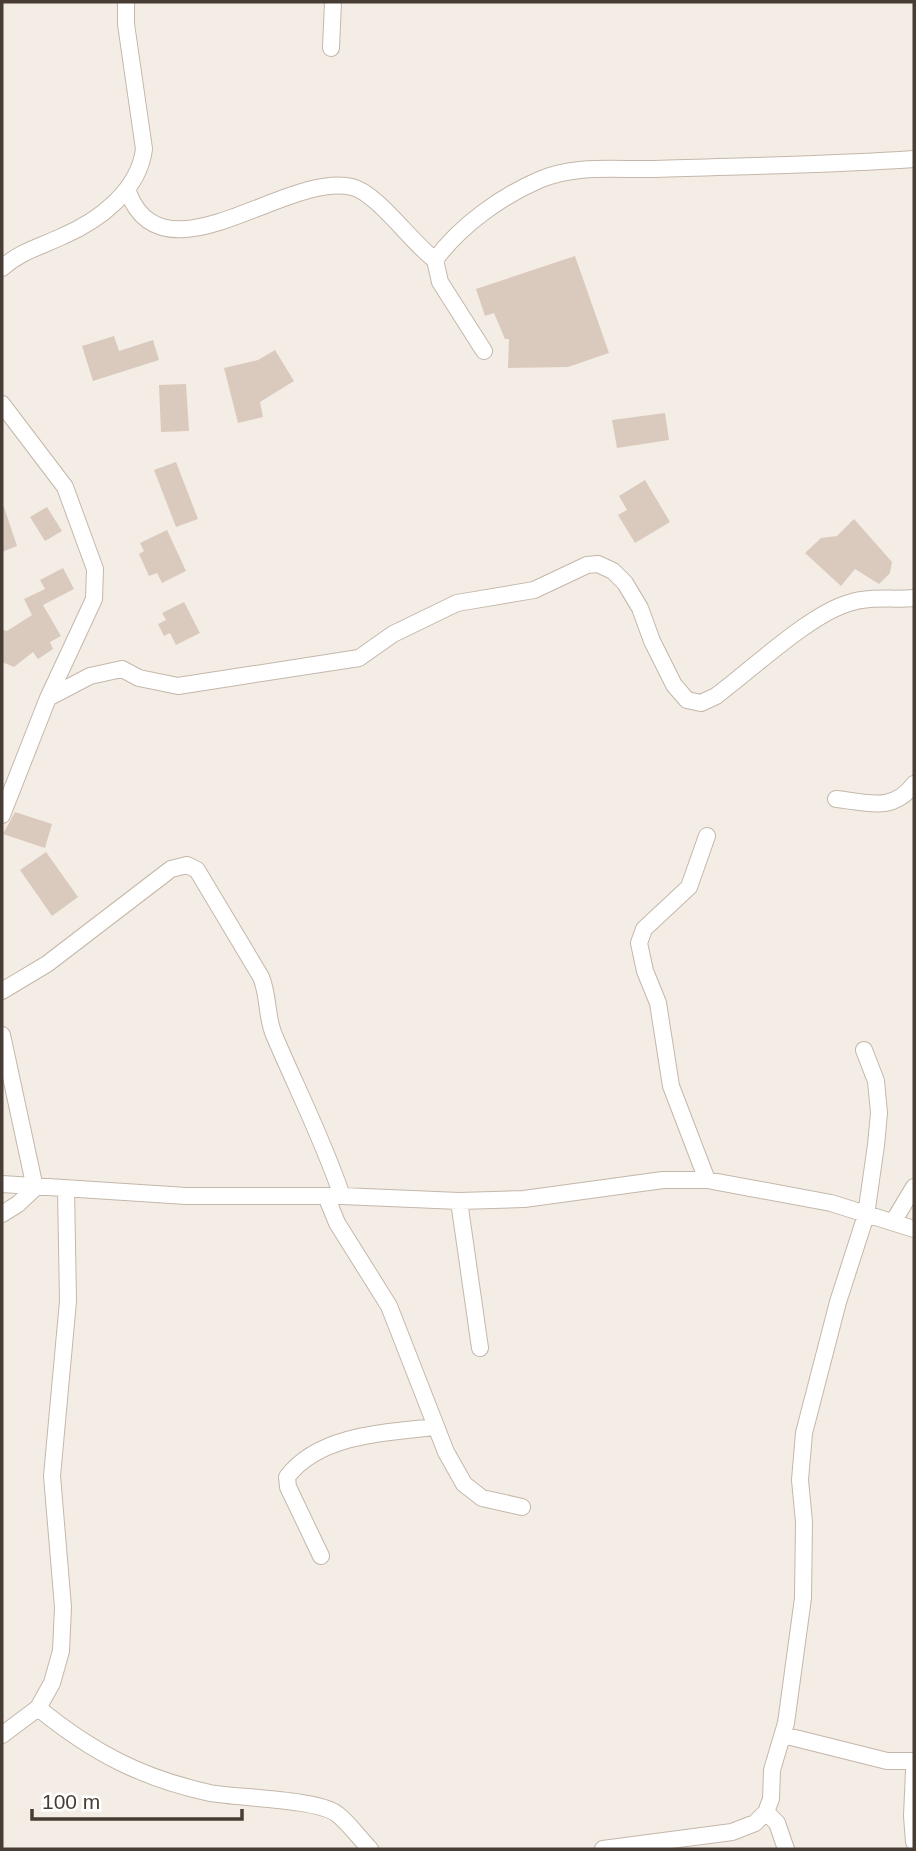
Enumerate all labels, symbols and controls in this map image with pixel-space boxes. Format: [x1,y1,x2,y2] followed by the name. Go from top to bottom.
[32,1778,242,1822] scale bar
[42,1790,100,1813] text: 100 m

